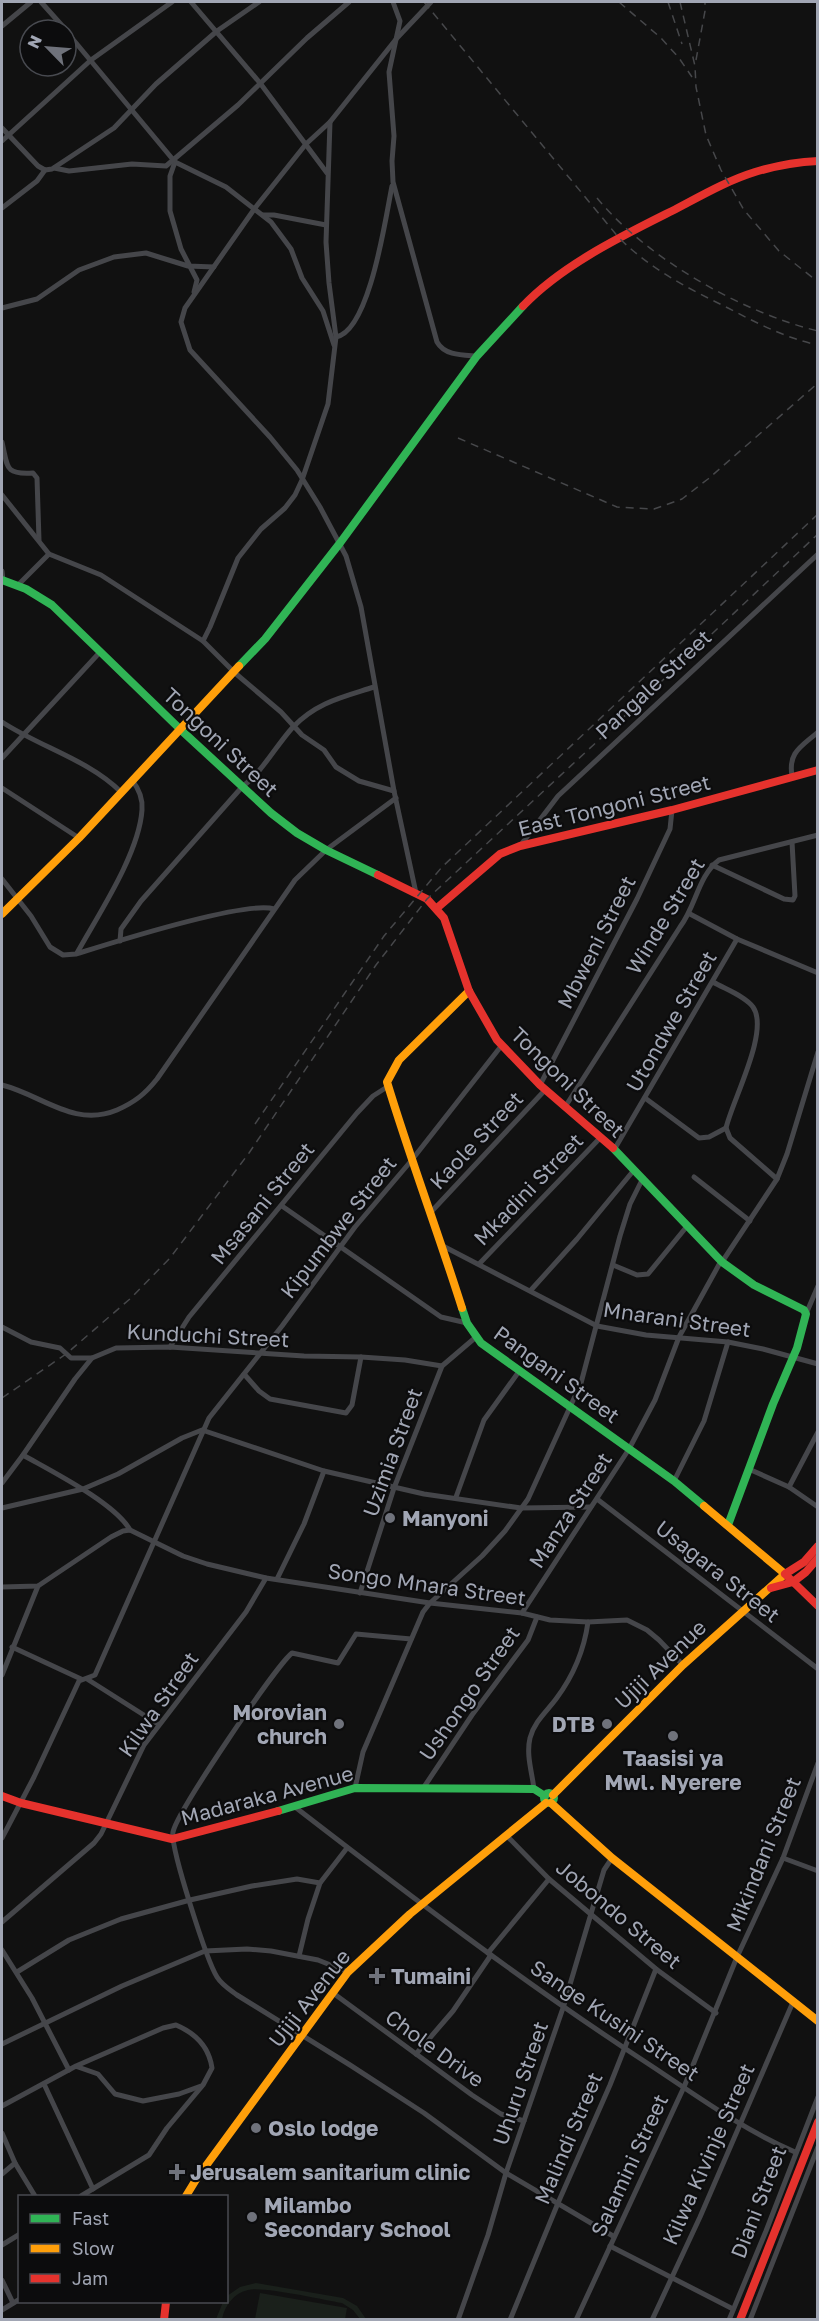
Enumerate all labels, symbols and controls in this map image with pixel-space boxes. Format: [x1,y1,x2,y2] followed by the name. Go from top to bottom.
[18,18,78,78] north arrow
[23,32,46,51] text: N
[590,624,716,744] street label: Pangale Street
[158,682,284,802] street label: Tongoni Street
[515,769,713,841] street label: East Tongoni Street
[620,853,710,979] street label: Winde Street
[551,871,641,1013] street label: Mbweni Street
[620,946,722,1096] street label: Utondwe Street
[506,1021,630,1143] street label: Tongoni Street
[424,1085,528,1195] street label: Kaole Street
[468,1127,588,1251] street label: Mkadini Street
[205,1137,319,1269] street label: Msasani Street
[274,1151,402,1303] street label: Kipumbwe Street
[602,1296,752,1342] street label: Mnarani Street
[126,1318,290,1352] street label: Kunduchi Street
[489,1320,625,1428] street label: Pangani Street
[357,1384,427,1520] street label: Uzimia Street
[523,1447,617,1573] street label: Manza Street
[402,1505,489,1531] place label: Manyoni
[383,1511,397,1525] marker: Manyoni
[651,1514,785,1628] street label: Usagara Street
[326,1557,528,1611] street label: Songo Mnara Street
[609,1614,711,1714] street label: Ujiji Avenue
[413,1621,525,1765] street label: Ushongo Street
[112,1646,204,1762] street label: Kilwa Street
[232,1699,327,1749] place label: Morovian church
[552,1711,595,1737] place label: DTB
[332,1717,346,1731] marker: Morovian church
[600,1717,614,1731] marker: DTB
[666,1729,680,1743] marker: Taasisi ya Mwl. Nyerere
[604,1745,742,1795] place label: Taasisi ya Mwl. Nyerere
[178,1759,356,1831] street label: Madaraka Avenue
[720,1773,806,1935] street label: Mikindani Street
[551,1854,687,1974] street label: Jobondo Street
[263,1944,355,2052] street label: Ujiji Avenue
[526,1954,704,2086] street label: Sange Kusini Street
[391,1963,471,1989] place label: Tumaini
[368,1967,386,1985] marker: Tumaini
[381,2003,489,2093] street label: Chole Drive
[487,2018,553,2148] street label: Uhuru Street
[656,2059,760,2249] street label: Kilwa Kivinje Street
[528,2068,608,2208] street label: Malindi Street
[585,2090,673,2240] street label: Salamini Street
[268,2115,378,2141] place label: Oslo lodge
[249,2121,263,2135] marker: Oslo lodge
[725,2142,791,2262] street label: Diani Street
[190,2159,470,2185] place label: Jerusalem sanitarium clinic
[168,2163,186,2181] marker: Jerusalem sanitarium clinic
[264,2192,451,2242] place label: Milambo Secondary School
[18,2195,228,2303] legend
[72,2207,109,2229] text: Fast
[245,2210,259,2224] marker: Milambo Secondary School
[72,2237,115,2259] text: Slow
[72,2267,108,2289] text: Jam

